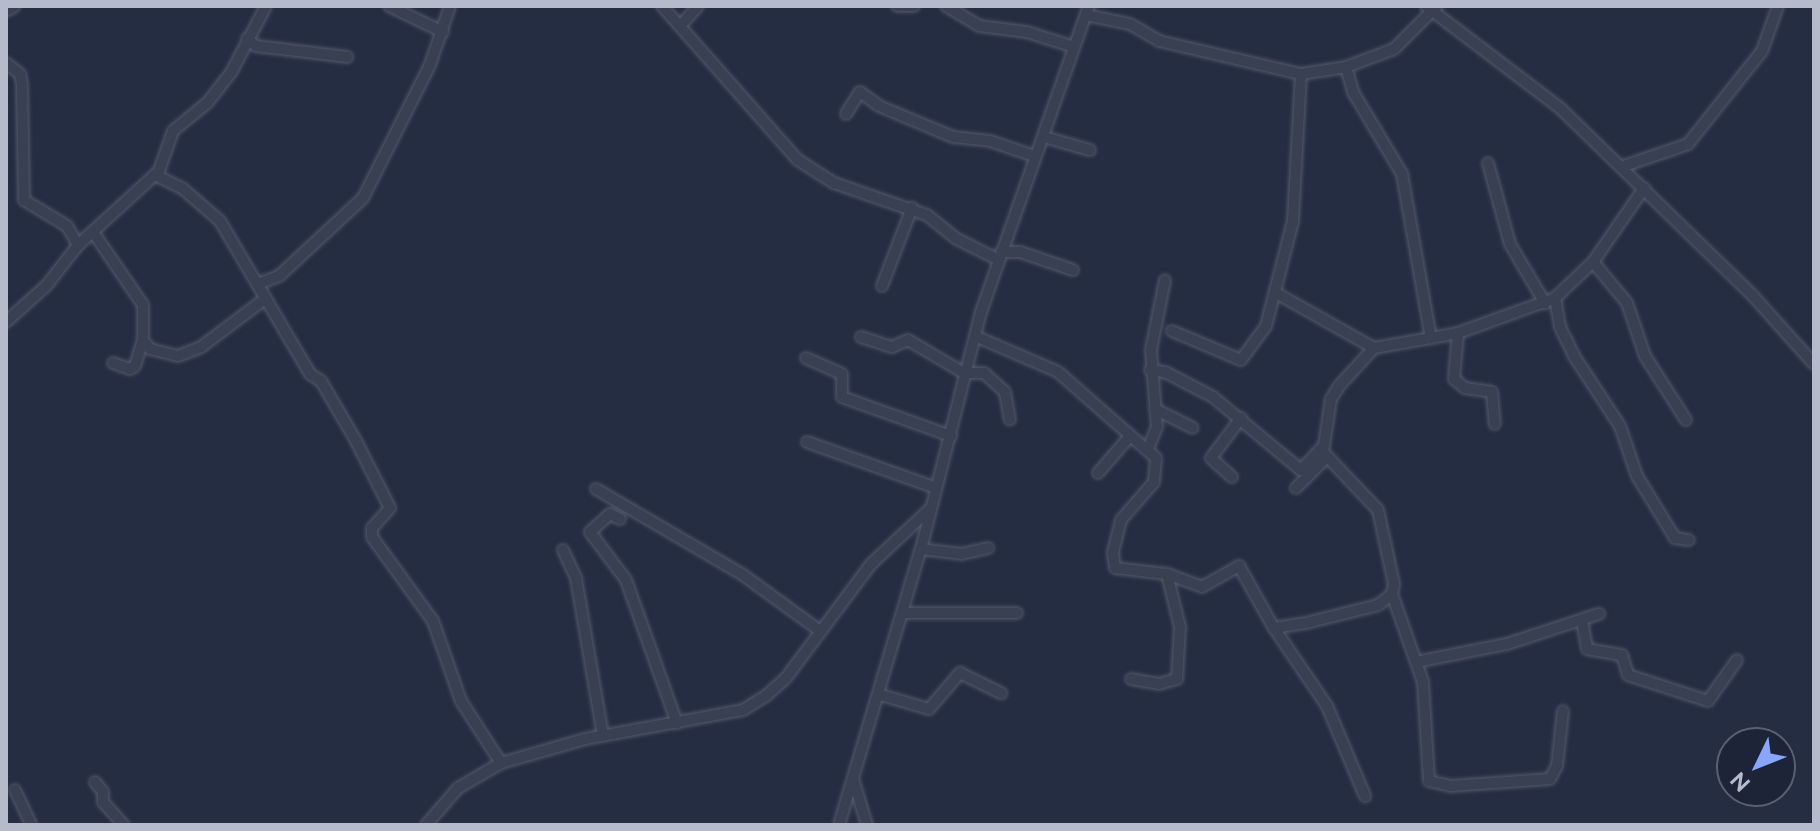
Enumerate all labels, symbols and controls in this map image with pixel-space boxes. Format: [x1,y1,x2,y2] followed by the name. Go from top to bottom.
[1716,727,1796,807] north arrow
[1725,767,1755,797] text: N

